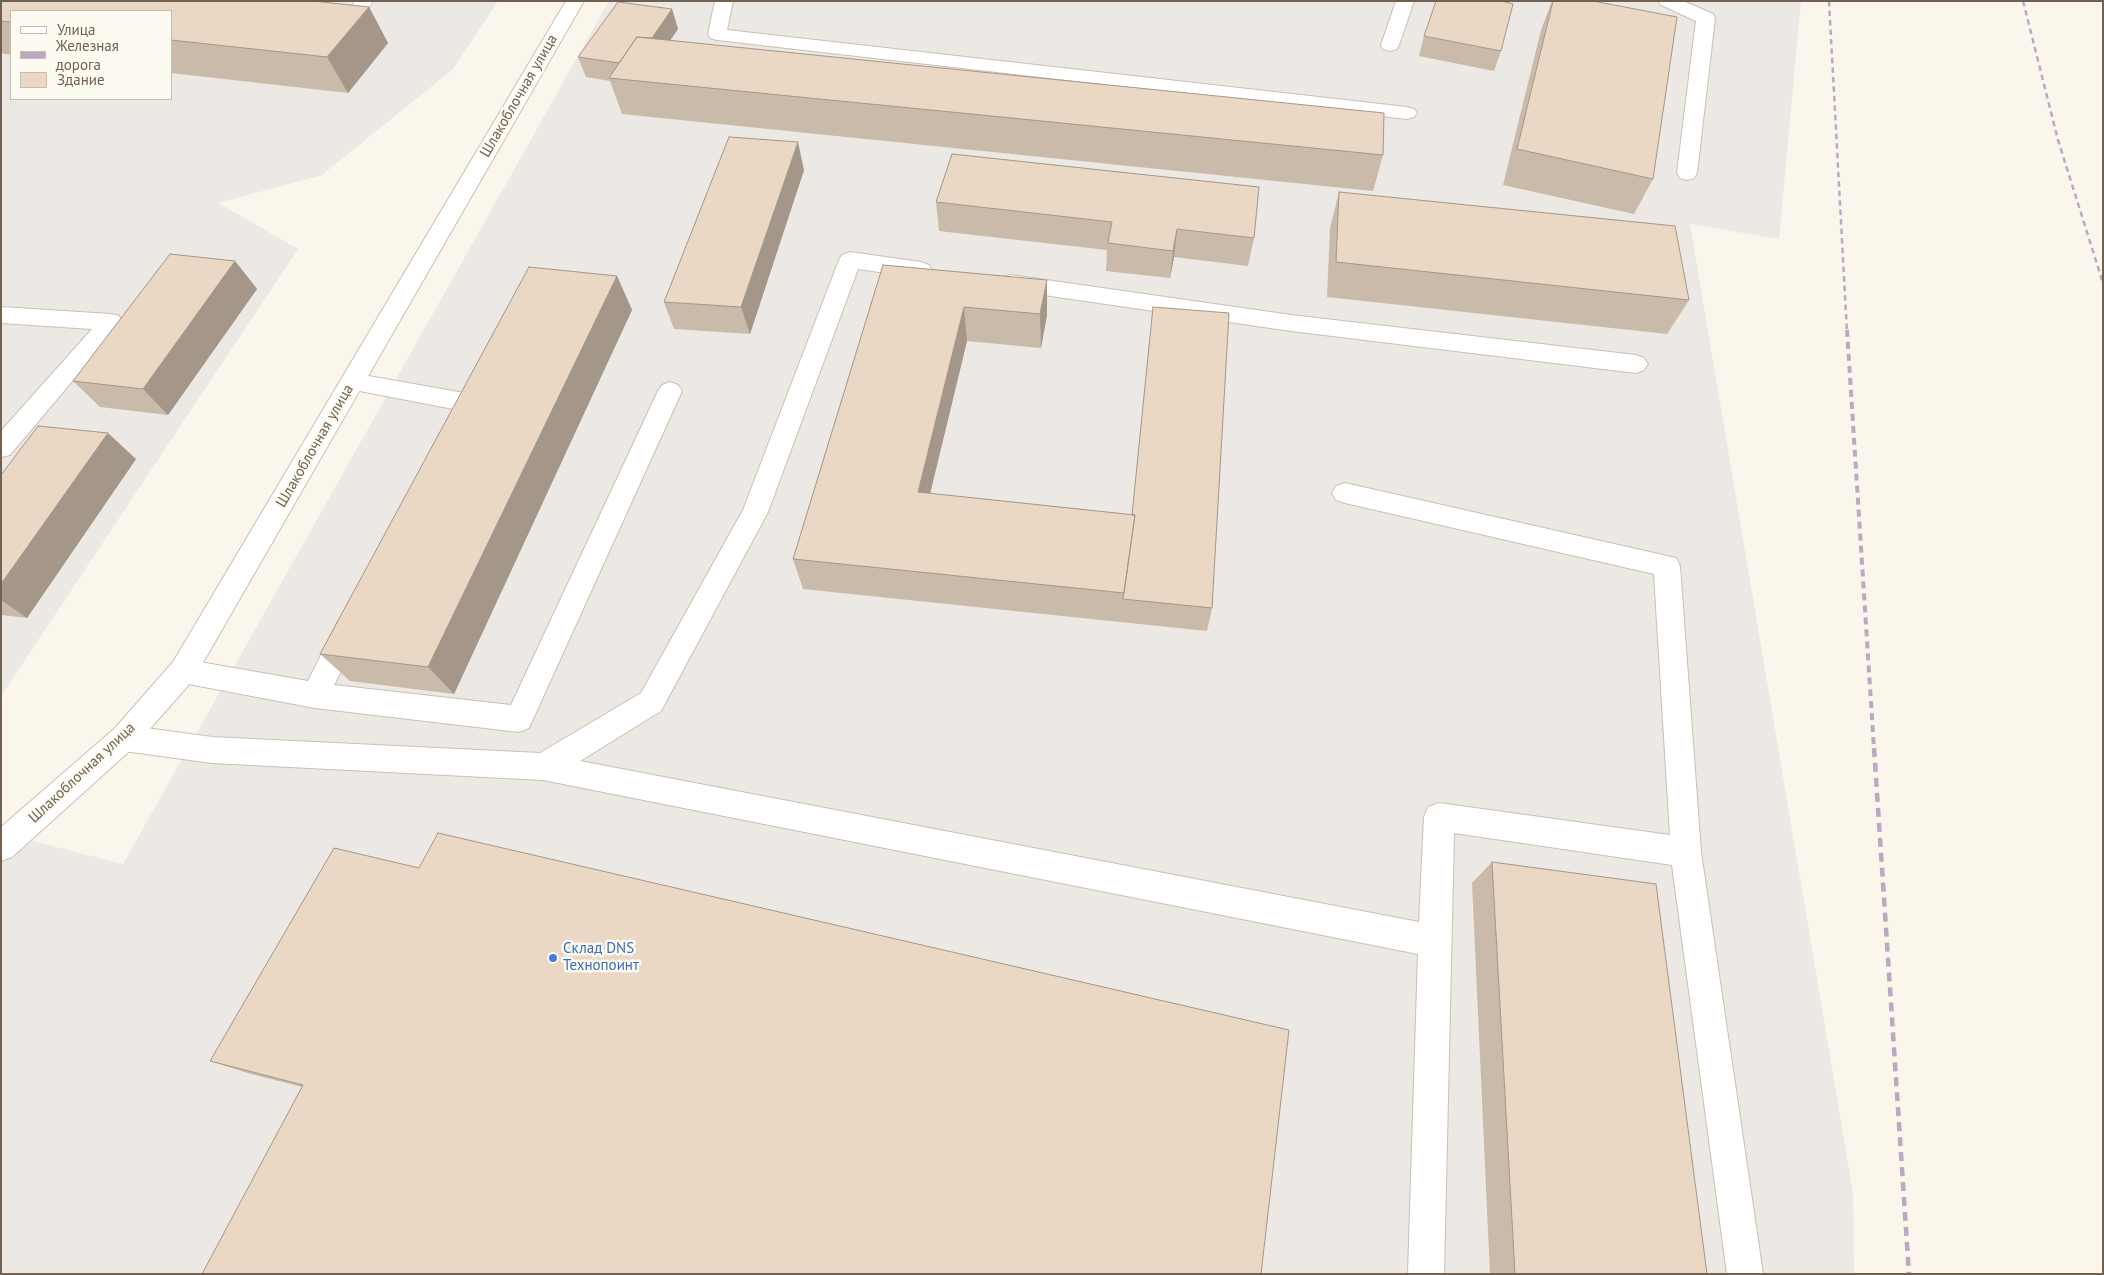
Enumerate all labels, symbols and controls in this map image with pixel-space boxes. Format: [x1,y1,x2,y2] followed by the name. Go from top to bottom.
[10,10,172,100] legend
[57,20,95,39] text: Улица
[476,31,562,161] street label: Шлакоблочная улица
[56,36,119,74] text: Железная дорога
[57,70,105,89] text: Здание
[272,381,358,511] street label: Шлакоблочная улица
[25,719,139,827] street label: Шлакоблочная улица
[563,940,639,975] place label: Склад DNS Технопоинт
[547,952,559,964] marker: Склад DNS Технопоинт

